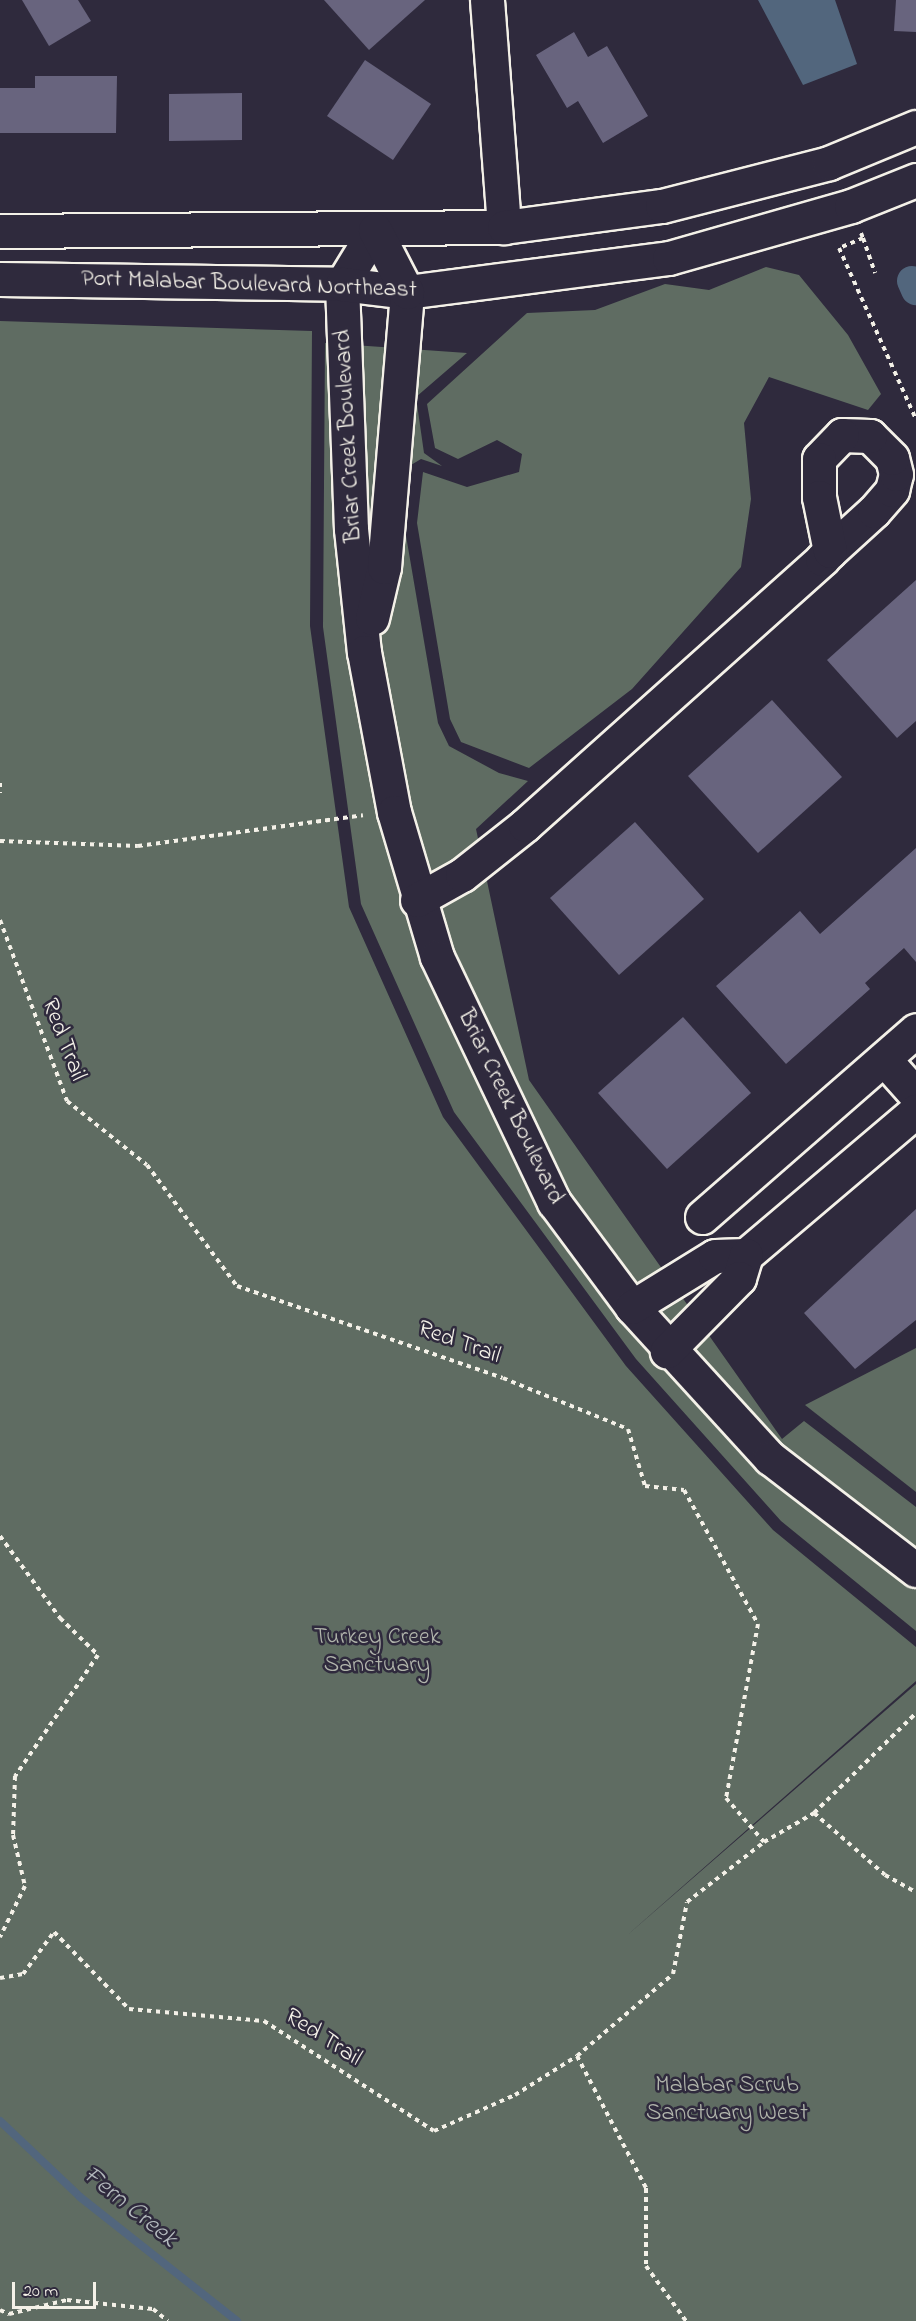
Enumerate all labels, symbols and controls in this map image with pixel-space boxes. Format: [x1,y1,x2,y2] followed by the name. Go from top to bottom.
[81,265,417,305] street label: Port Malabar Boulevard Northeast
[329,329,369,543] street label: Briar Creek Boulevard
[34,995,92,1085] street label: Red Trail
[450,1005,570,1209] street label: Briar Creek Boulevard
[414,1315,504,1371] street label: Red Trail
[314,1624,440,1680] park label: Turkey Creek Sanctuary
[279,2002,367,2074] street label: Red Trail
[646,2072,808,2128] park label: Malabar Scrub Sanctuary West
[75,2160,183,2256] water label: Fern Creek
[15,2270,99,2308] scale bar
[23,2279,58,2305] text: 20 m

